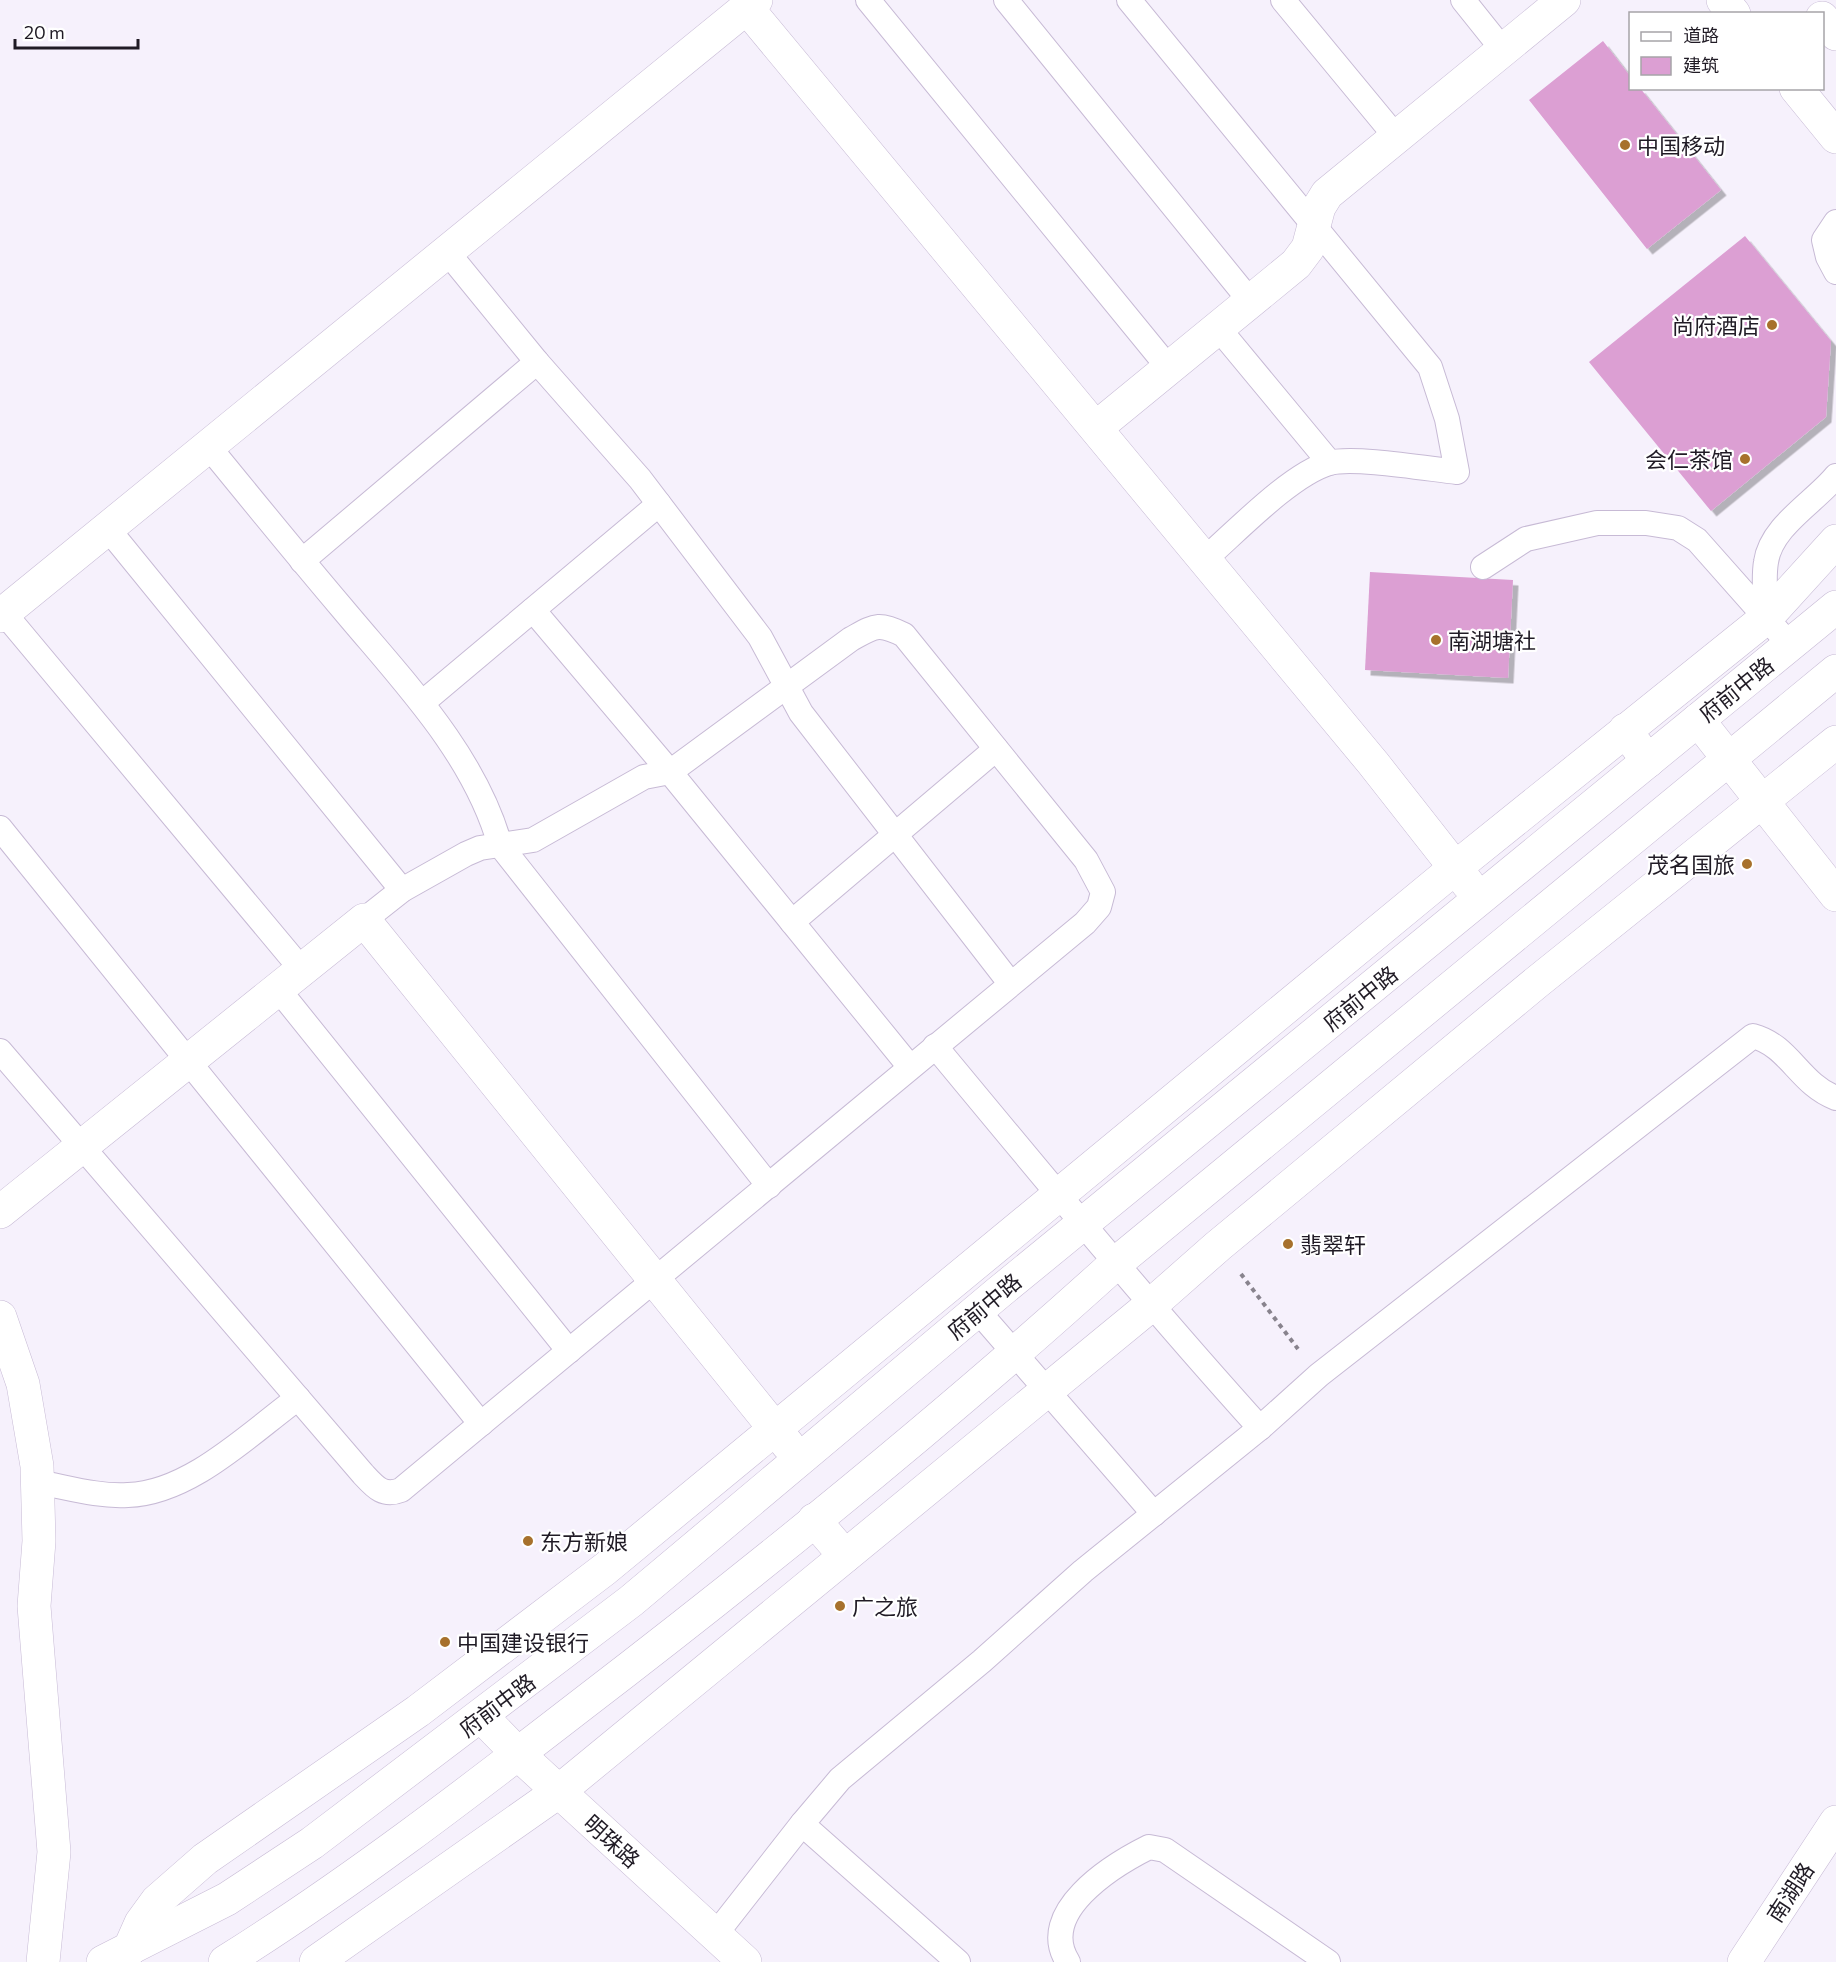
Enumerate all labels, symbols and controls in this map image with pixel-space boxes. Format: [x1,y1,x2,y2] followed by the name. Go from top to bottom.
[15,12,138,50] scale bar
[1629,12,1824,90] legend
[24,21,65,43] text: 20 m
[1683,24,1719,46] text: 道路
[1683,54,1719,76] text: 建筑
[1637,132,1725,159] place label: 中国移动
[1618,138,1632,152] marker: 中国移动
[1672,312,1760,339] place label: 尚府酒店
[1765,318,1779,332] marker: 尚府酒店
[1645,446,1733,473] place label: 会仁茶馆
[1738,452,1752,466] marker: 会仁茶馆
[1448,627,1536,654] place label: 南湖塘社
[1429,633,1443,647] marker: 南湖塘社
[1693,651,1779,727] street label: 府前中路
[1647,851,1735,878] place label: 茂名国旅
[1740,857,1754,871] marker: 茂名国旅
[1317,960,1403,1036] street label: 府前中路
[1300,1231,1366,1258] place label: 翡翠轩
[1281,1237,1295,1251] marker: 翡翠轩
[942,1267,1026,1345] street label: 府前中路
[540,1528,628,1555] place label: 东方新娘
[521,1534,535,1548] marker: 东方新娘
[852,1593,918,1620] place label: 广之旅
[833,1599,847,1613] marker: 广之旅
[457,1629,589,1656] place label: 中国建设银行
[438,1635,452,1649] marker: 中国建设银行
[454,1668,540,1742] street label: 府前中路
[578,1809,646,1873] street label: 明珠路
[1761,1857,1819,1927] street label: 南湖路

